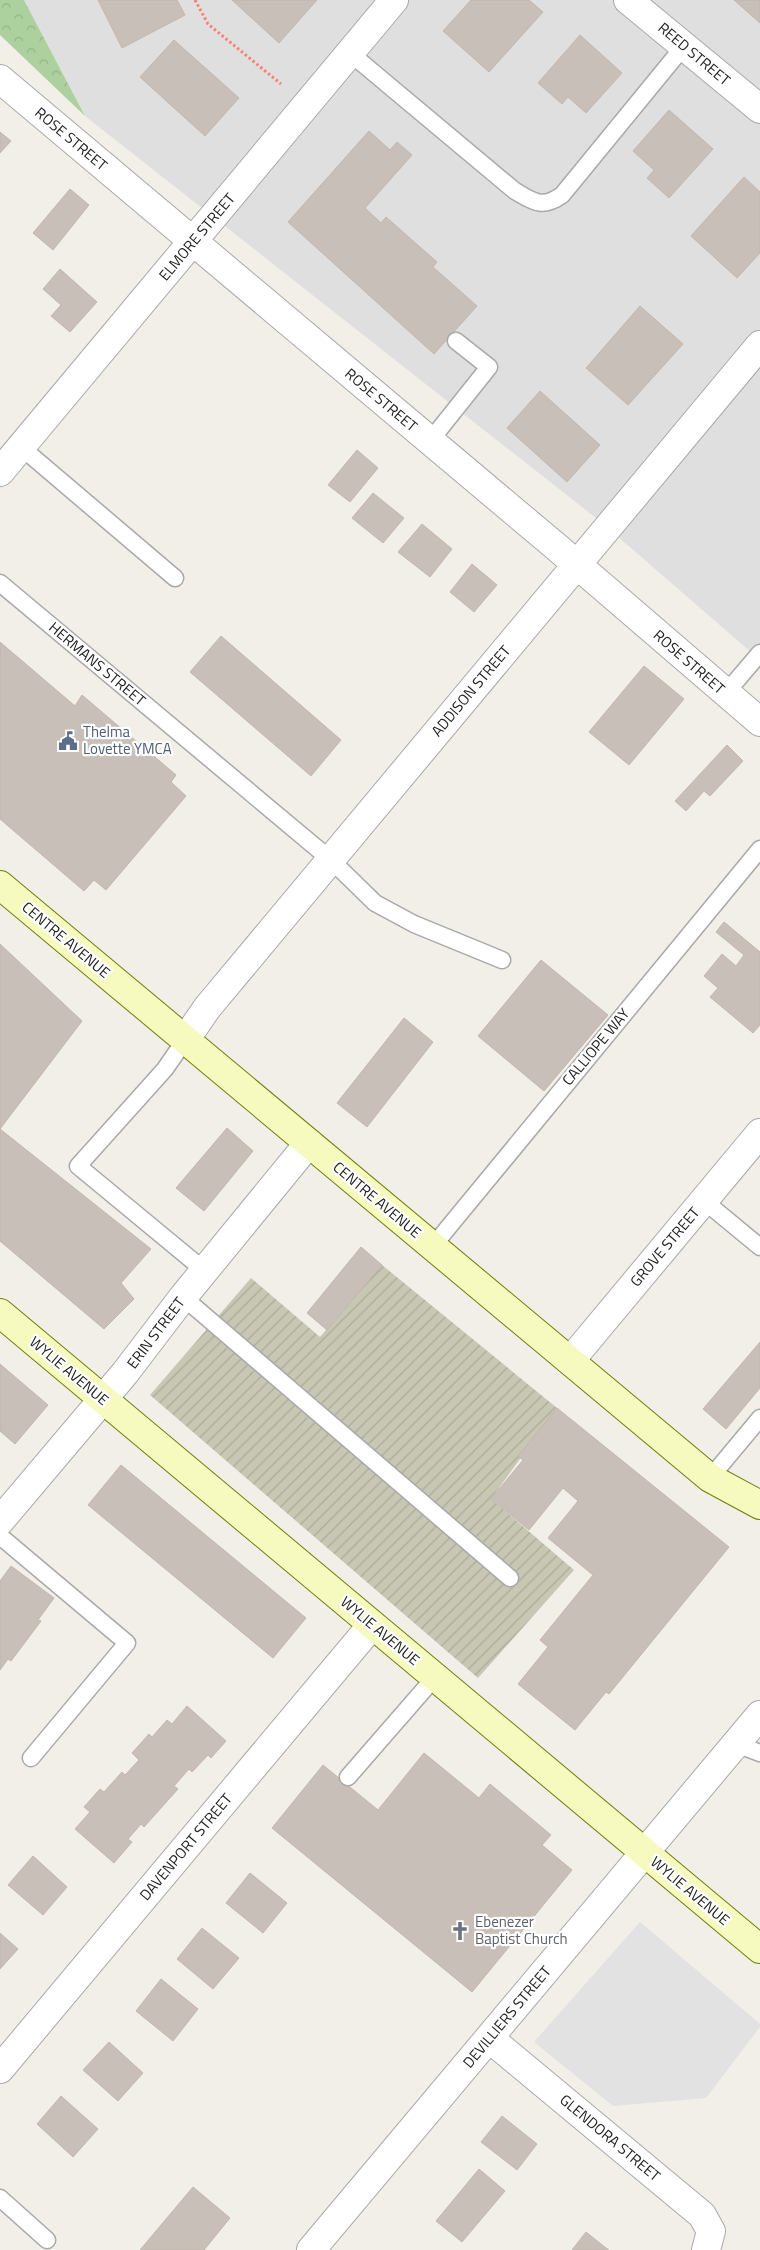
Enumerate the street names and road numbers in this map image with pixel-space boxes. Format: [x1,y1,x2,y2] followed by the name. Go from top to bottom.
[653,16,736,91] street label: REED STREET
[30,101,113,176] street label: ROSE STREET
[153,188,240,286] street label: ELMORE STREET
[340,362,423,437] street label: ROSE STREET
[44,616,151,711] street label: HERMANS STREET
[648,624,730,699] street label: ROSE STREET
[425,640,516,741] street label: ADDISON STREET
[17,896,115,983] street label: CENTRE AVENUE
[556,1003,635,1090] street label: CALLIOPE WAY
[328,1156,426,1243] street label: CENTRE AVENUE
[624,1202,705,1292] street label: GROVE STREET
[121,1292,190,1373] street label: ERIN STREET
[25,1330,114,1411] street label: WYLIE AVENUE
[336,1590,425,1671] street label: WYLIE AVENUE
[134,1788,238,1905] street label: DAVENPORT STREET
[646,1850,735,1931] street label: WYLIE AVENUE
[457,1960,556,2073] street label: DEVILLIERS STREET
[555,2088,666,2187] street label: GLENDORA STREET

